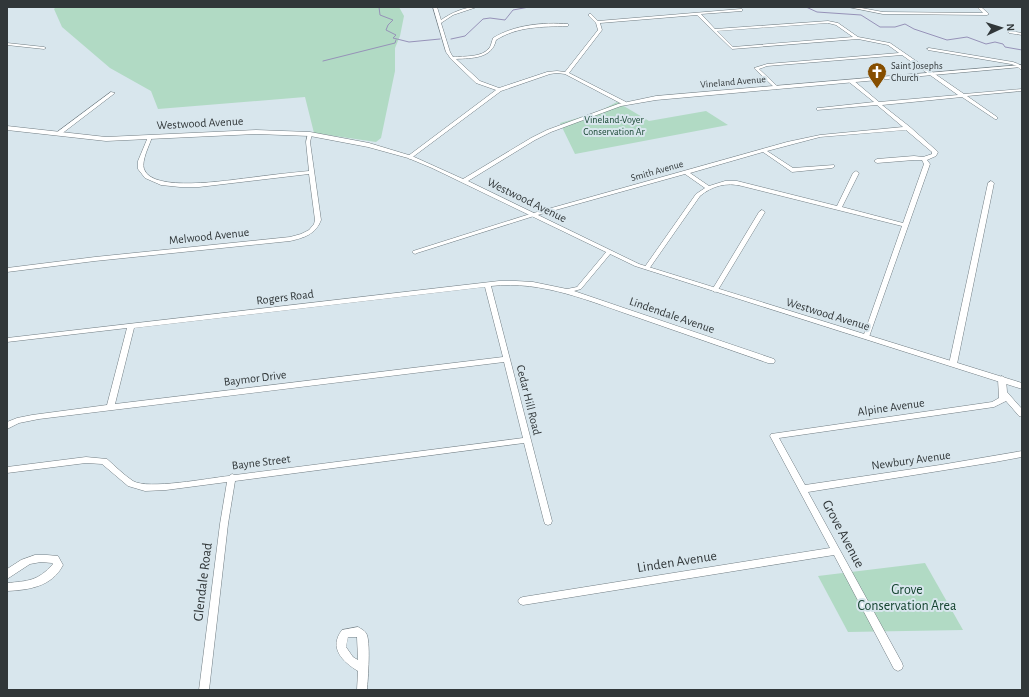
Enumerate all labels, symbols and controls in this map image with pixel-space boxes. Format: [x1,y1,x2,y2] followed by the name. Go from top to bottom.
[981,8,1021,48] north arrow
[1005,23,1016,32] text: N
[866,61,888,89] church icon: Saint Josephs Church
[891,61,943,83] place label: Saint Josephs Church
[700,74,767,90] street label: Vineland Avenue
[156,115,244,131] street label: Westwood Avenue
[583,115,645,137] park label: Vineland-Voyer Conservation Ar
[630,159,685,183] street label: Smith Avenue
[485,176,569,224] street label: Westwood Avenue
[168,226,250,246] street label: Melwood Avenue
[256,288,314,306] street label: Rogers Road
[628,295,716,335] street label: Lindendale Avenue
[785,296,871,332] street label: Westwood Avenue
[514,364,544,436] street label: Cedar Hill Road
[223,368,287,389] street label: Baymor Drive
[857,396,925,418] street label: Alpine Avenue
[871,449,952,472] street label: Newbury Avenue
[231,452,291,473] street label: Bayne Street
[819,498,867,570] street label: Grove Avenue
[191,542,215,622] street label: Glendale Road
[636,549,718,575] street label: Linden Avenue
[858,583,957,613] park label: Grove Conservation Area

